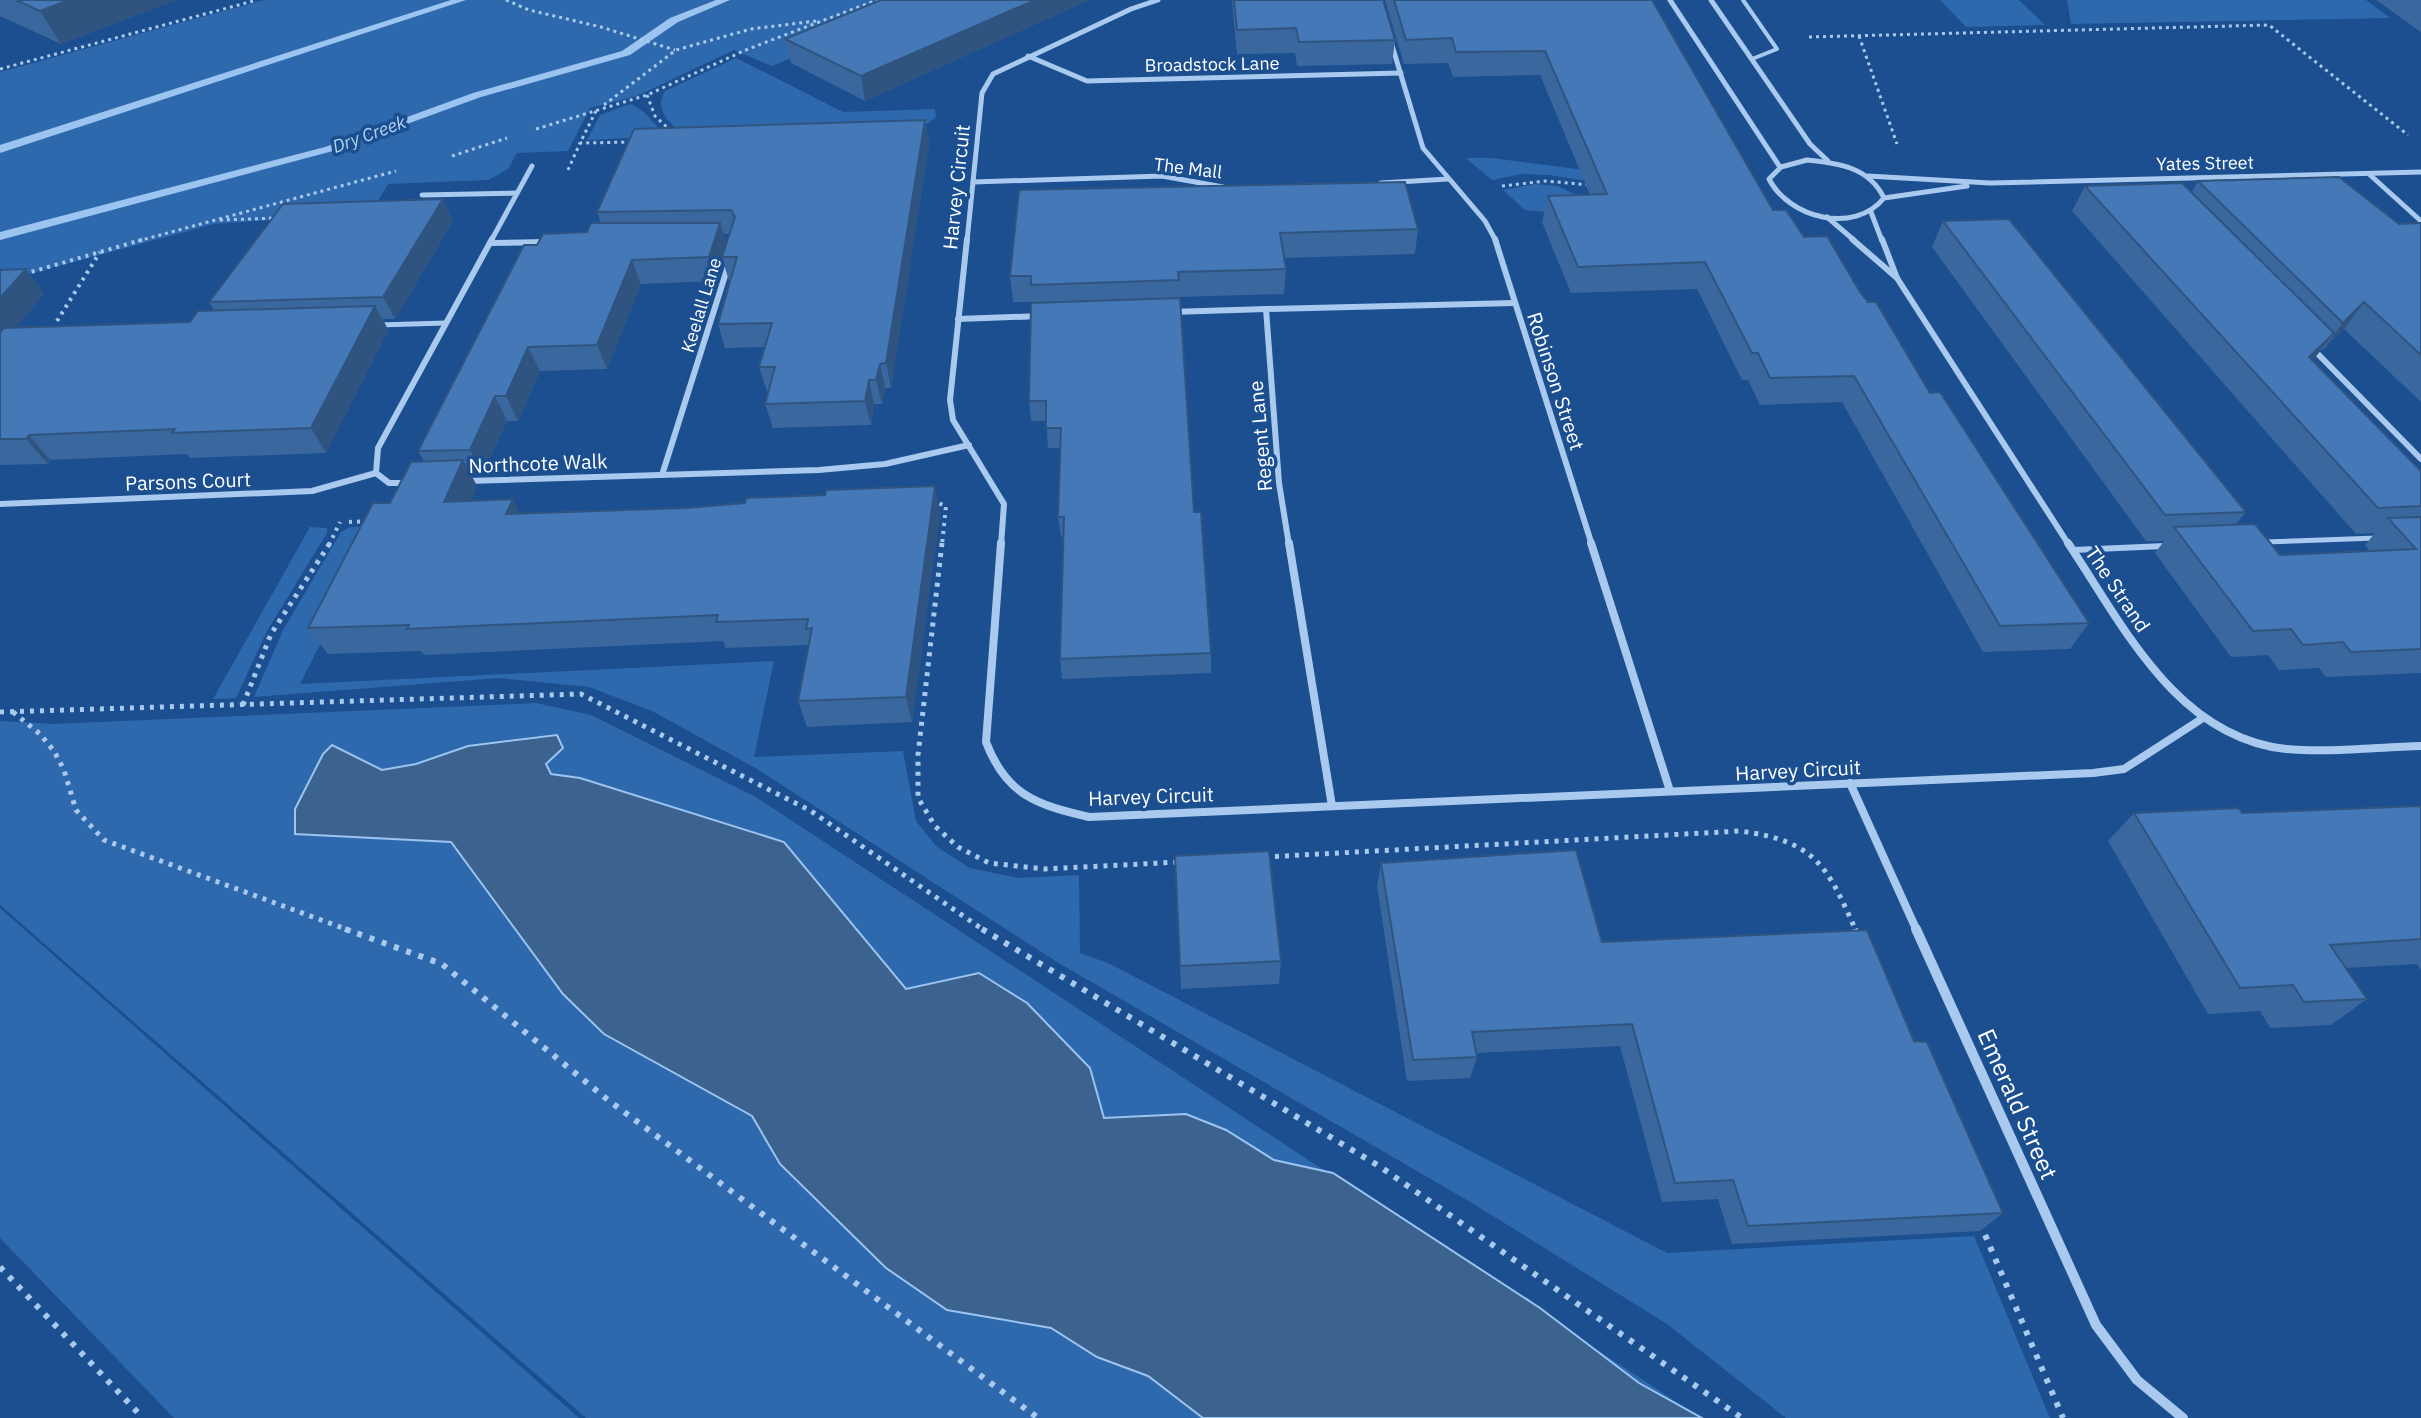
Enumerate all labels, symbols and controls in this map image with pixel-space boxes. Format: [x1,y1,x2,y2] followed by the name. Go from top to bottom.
[1144,51,1280,77] street label: Broadstock Lane
[329,110,409,158] water label: Dry Creek
[936,123,976,251] street label: Harvey Circuit
[2156,151,2254,175] street label: Yates Street
[1153,152,1224,184] street label: The Mall
[676,255,726,355] street label: Keelall Lane
[1521,309,1591,453] street label: Robinson Street
[1242,380,1278,492] street label: Regent Lane
[468,447,608,479] street label: Northcote Walk
[125,465,251,497] street label: Parsons Court
[2079,541,2157,637] street label: The Strand
[1735,753,1861,787] street label: Harvey Circuit
[1088,780,1214,812] street label: Harvey Circuit
[1971,1024,2065,1184] street label: Emerald Street

